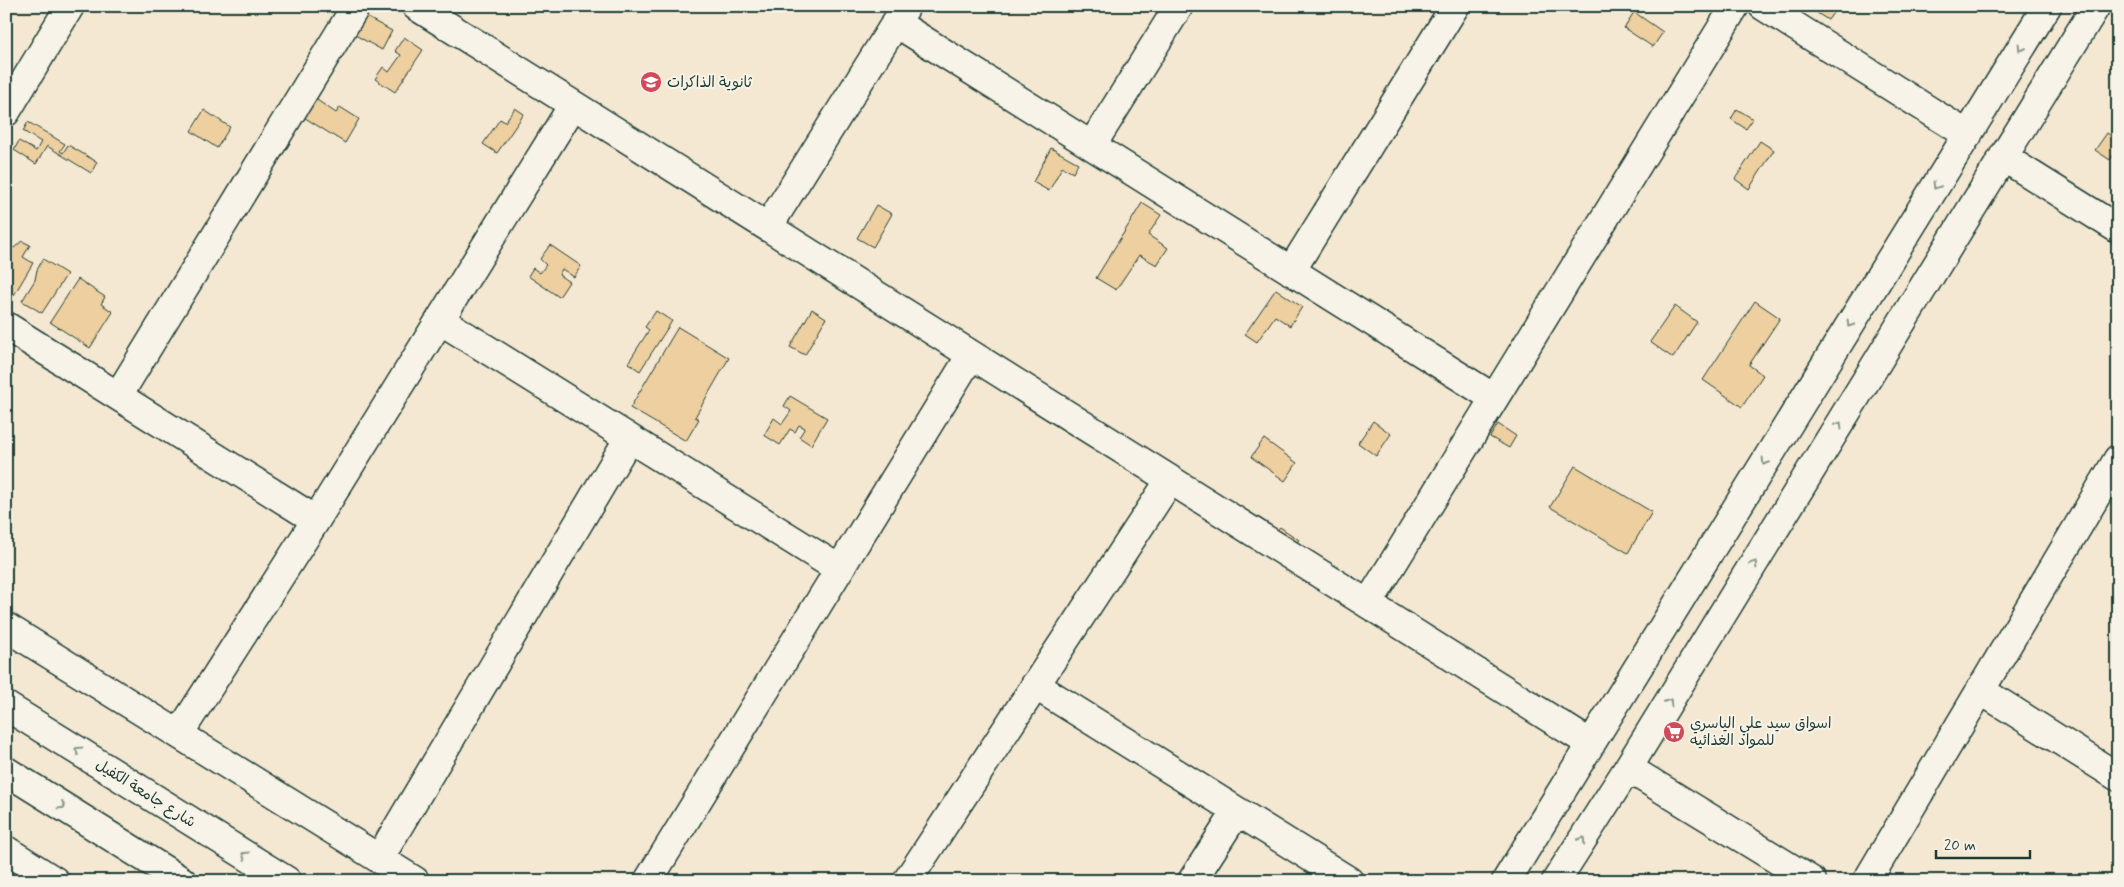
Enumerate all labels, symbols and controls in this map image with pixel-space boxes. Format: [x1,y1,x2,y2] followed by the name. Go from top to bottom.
[2018,42,2028,51] one-way arrow
[639,70,663,94] school or university icon: ثانوية الذاكرات
[667,73,753,93] place label: ثانوية الذاكرات
[1933,180,1942,189] one-way arrow
[1847,319,1857,328] one-way arrow
[1832,422,1842,431] one-way arrow
[1762,457,1771,466] one-way arrow
[1747,560,1757,569] one-way arrow
[1662,699,1672,708] one-way arrow
[1690,714,1831,751] place label: اسواق سيد علي الياسري للمواد الغذائيه
[1662,720,1686,744] supermarket icon: اسواق سيد علي الياسري للمواد الغذائيه
[74,747,83,757] one-way arrow
[92,755,199,833] street label: شارع جامعة الكفيل
[57,800,66,809] one-way arrow
[1936,827,2030,859] scale bar
[1576,836,1585,845] one-way arrow
[1944,836,1976,856] text: 20 m
[242,852,251,861] one-way arrow

